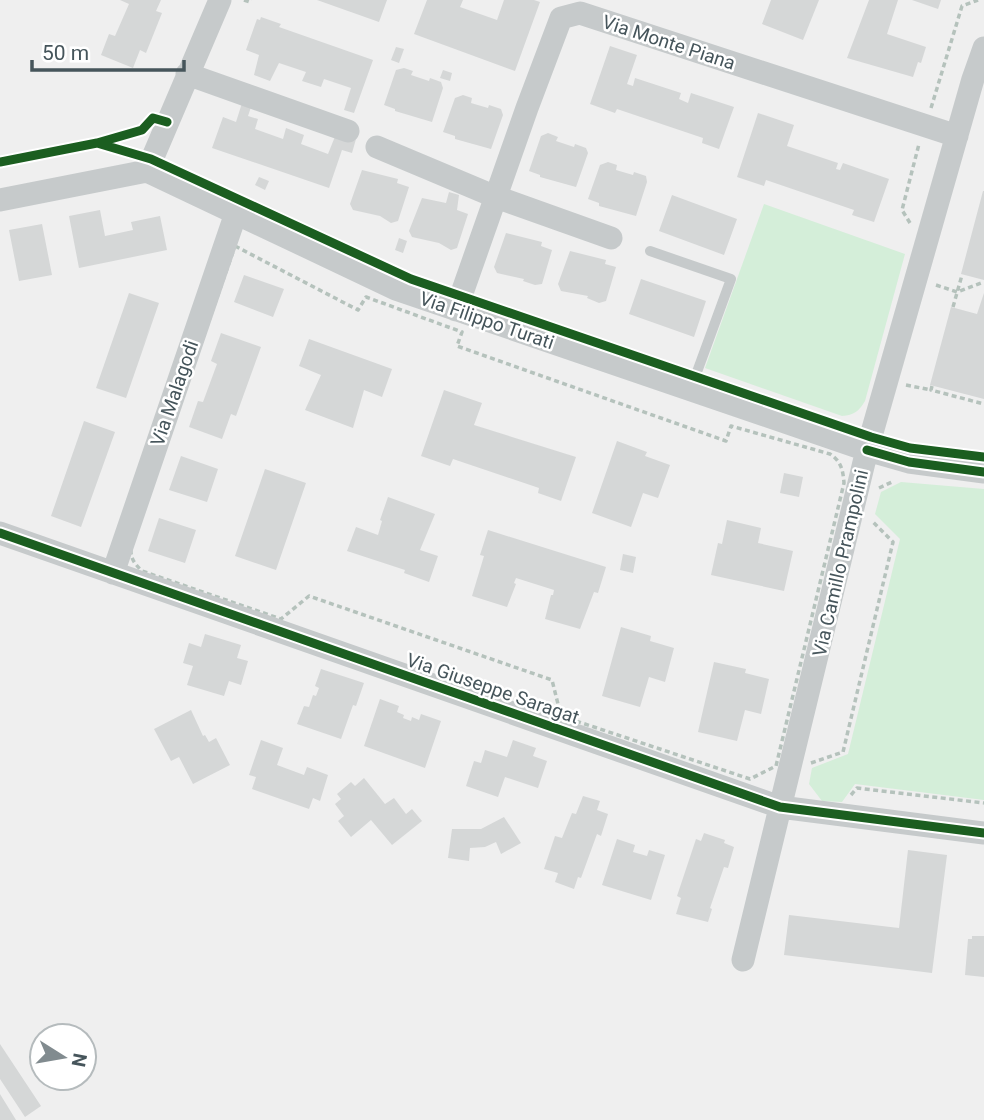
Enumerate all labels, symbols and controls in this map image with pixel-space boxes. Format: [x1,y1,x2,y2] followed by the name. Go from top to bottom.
[599,10,738,75] street label: Via Monte Piana
[32,28,184,72] scale bar
[42,41,89,65] text: 50 m
[417,287,557,354] street label: Via Filippo Turati
[146,337,203,449] street label: Via Malagodi
[808,467,873,659] street label: Via Camillo Prampolini
[403,648,582,729] street label: Via Giuseppe Saragat
[28,1022,98,1092] north arrow
[67,1051,92,1069] text: N

